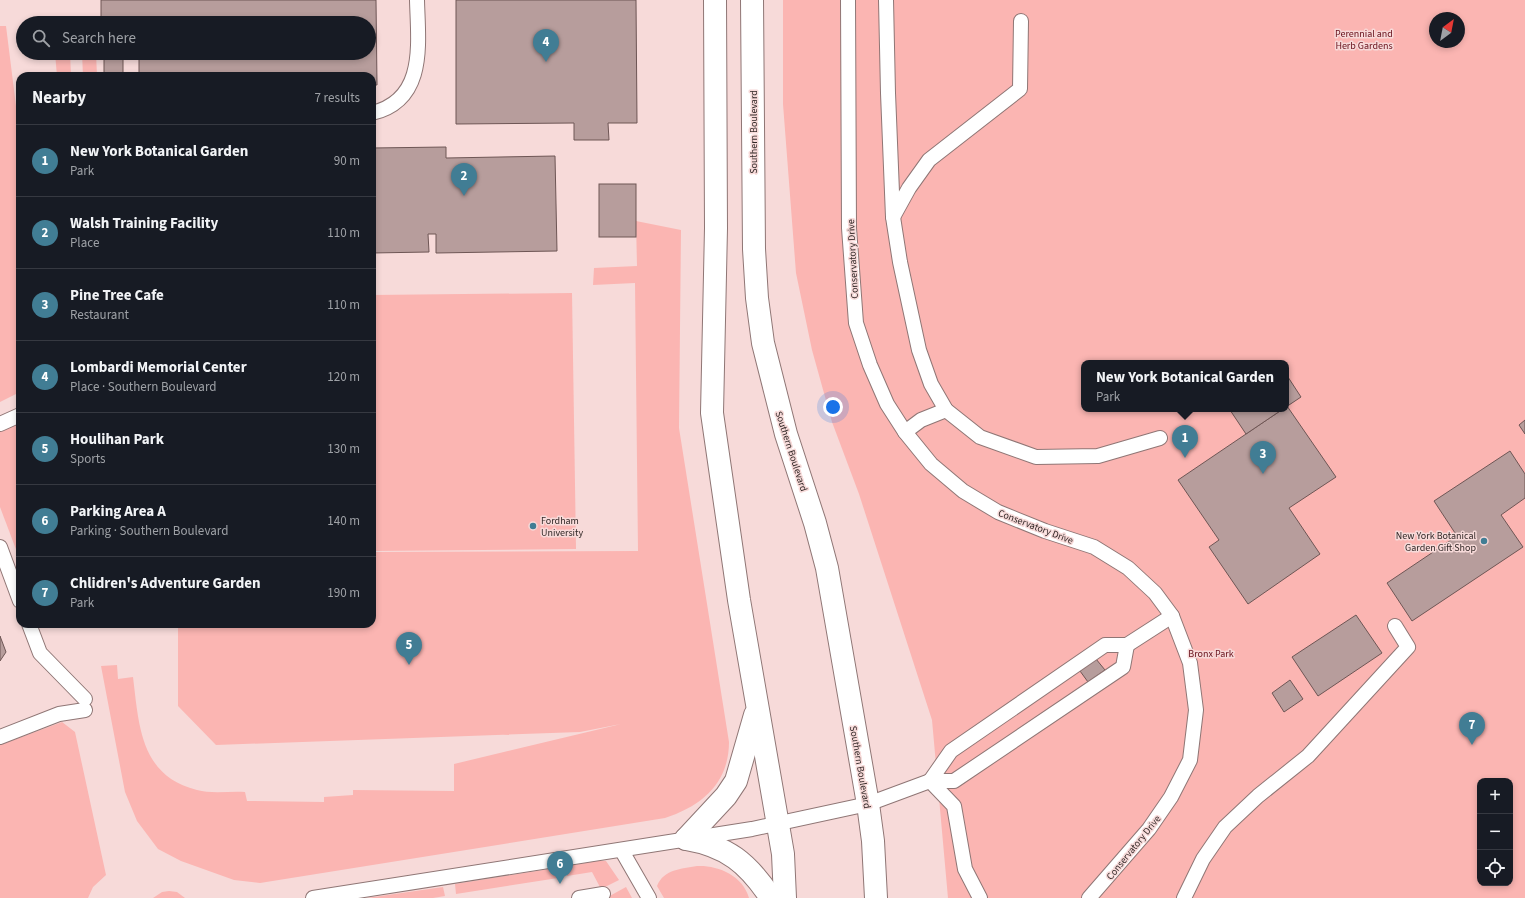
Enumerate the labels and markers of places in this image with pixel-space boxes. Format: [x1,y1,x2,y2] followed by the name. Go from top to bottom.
[533,29,559,62] pin: 4
[451,163,477,196] pin: 2
[1172,425,1198,458] pin: 1
[1250,441,1276,474] pin: 3
[541,514,583,540] place label: Fordham University
[528,521,538,531] marker: Fordham University
[1396,529,1476,555] place label: New York Botanical Garden Gift Shop
[1479,536,1489,546] marker: New York Botanical Garden Gift Shop
[396,632,422,665] pin: 5
[1459,712,1485,745] pin: 7
[547,851,573,884] pin: 6

